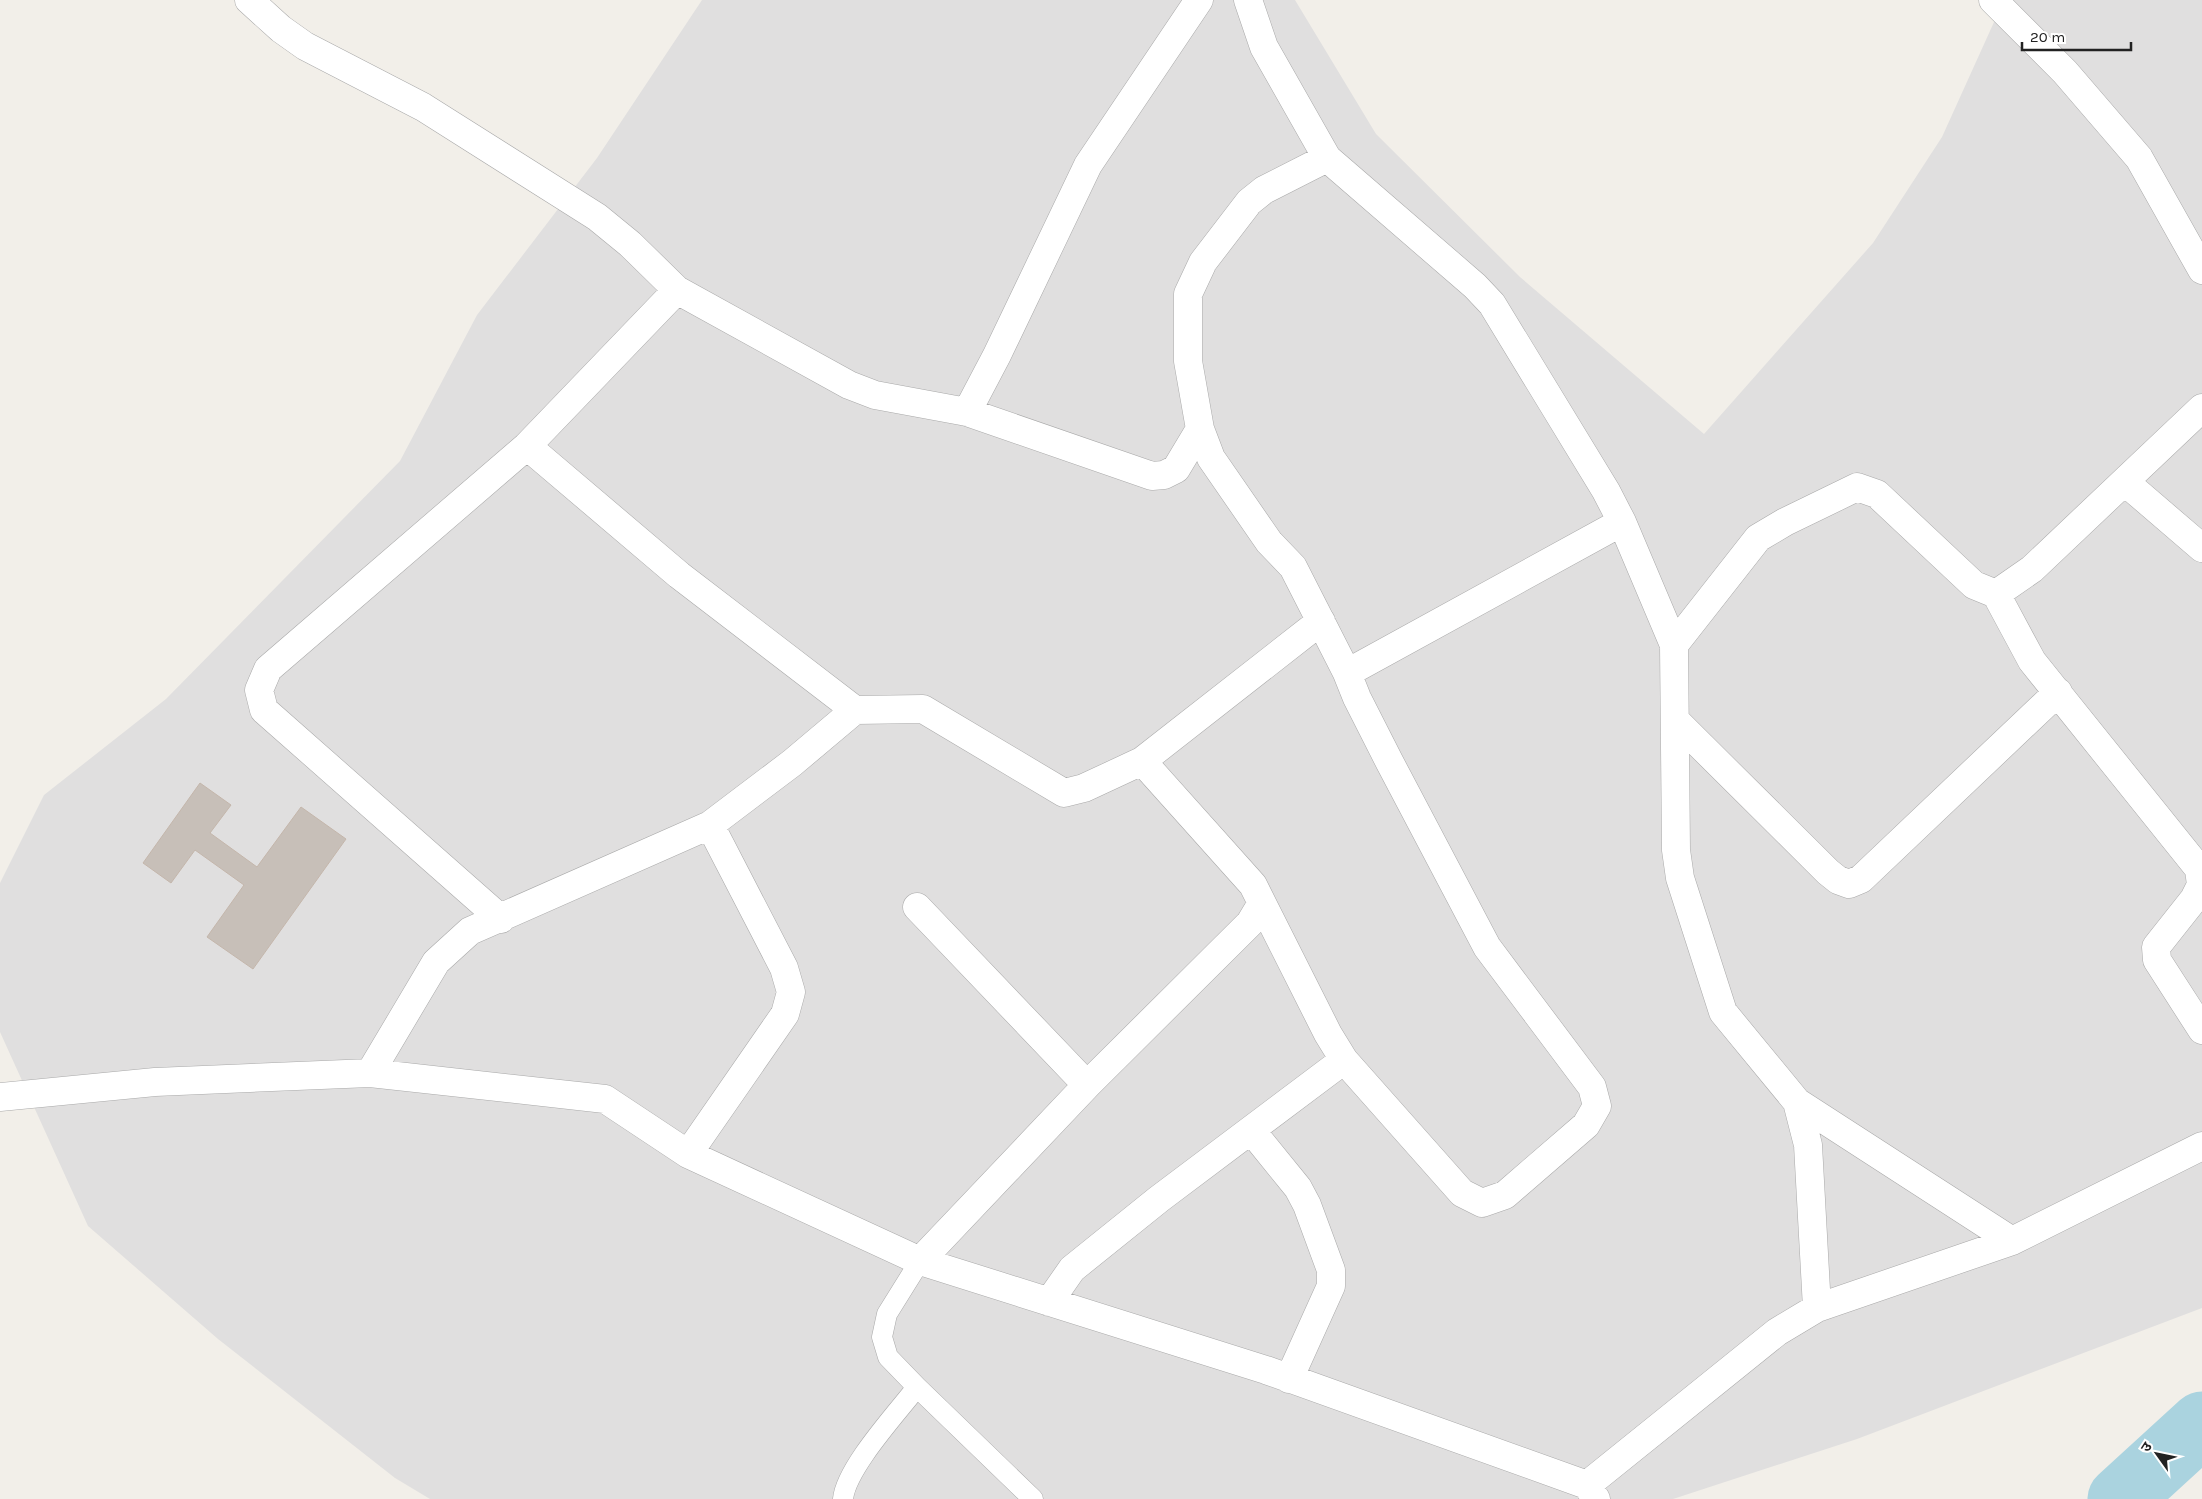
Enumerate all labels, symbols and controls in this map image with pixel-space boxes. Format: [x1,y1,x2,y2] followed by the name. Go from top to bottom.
[2022,20,2131,52] scale bar
[2030,28,2065,46] text: 20 m
[2132,1429,2182,1479] north arrow
[2137,1438,2156,1455] text: उ

